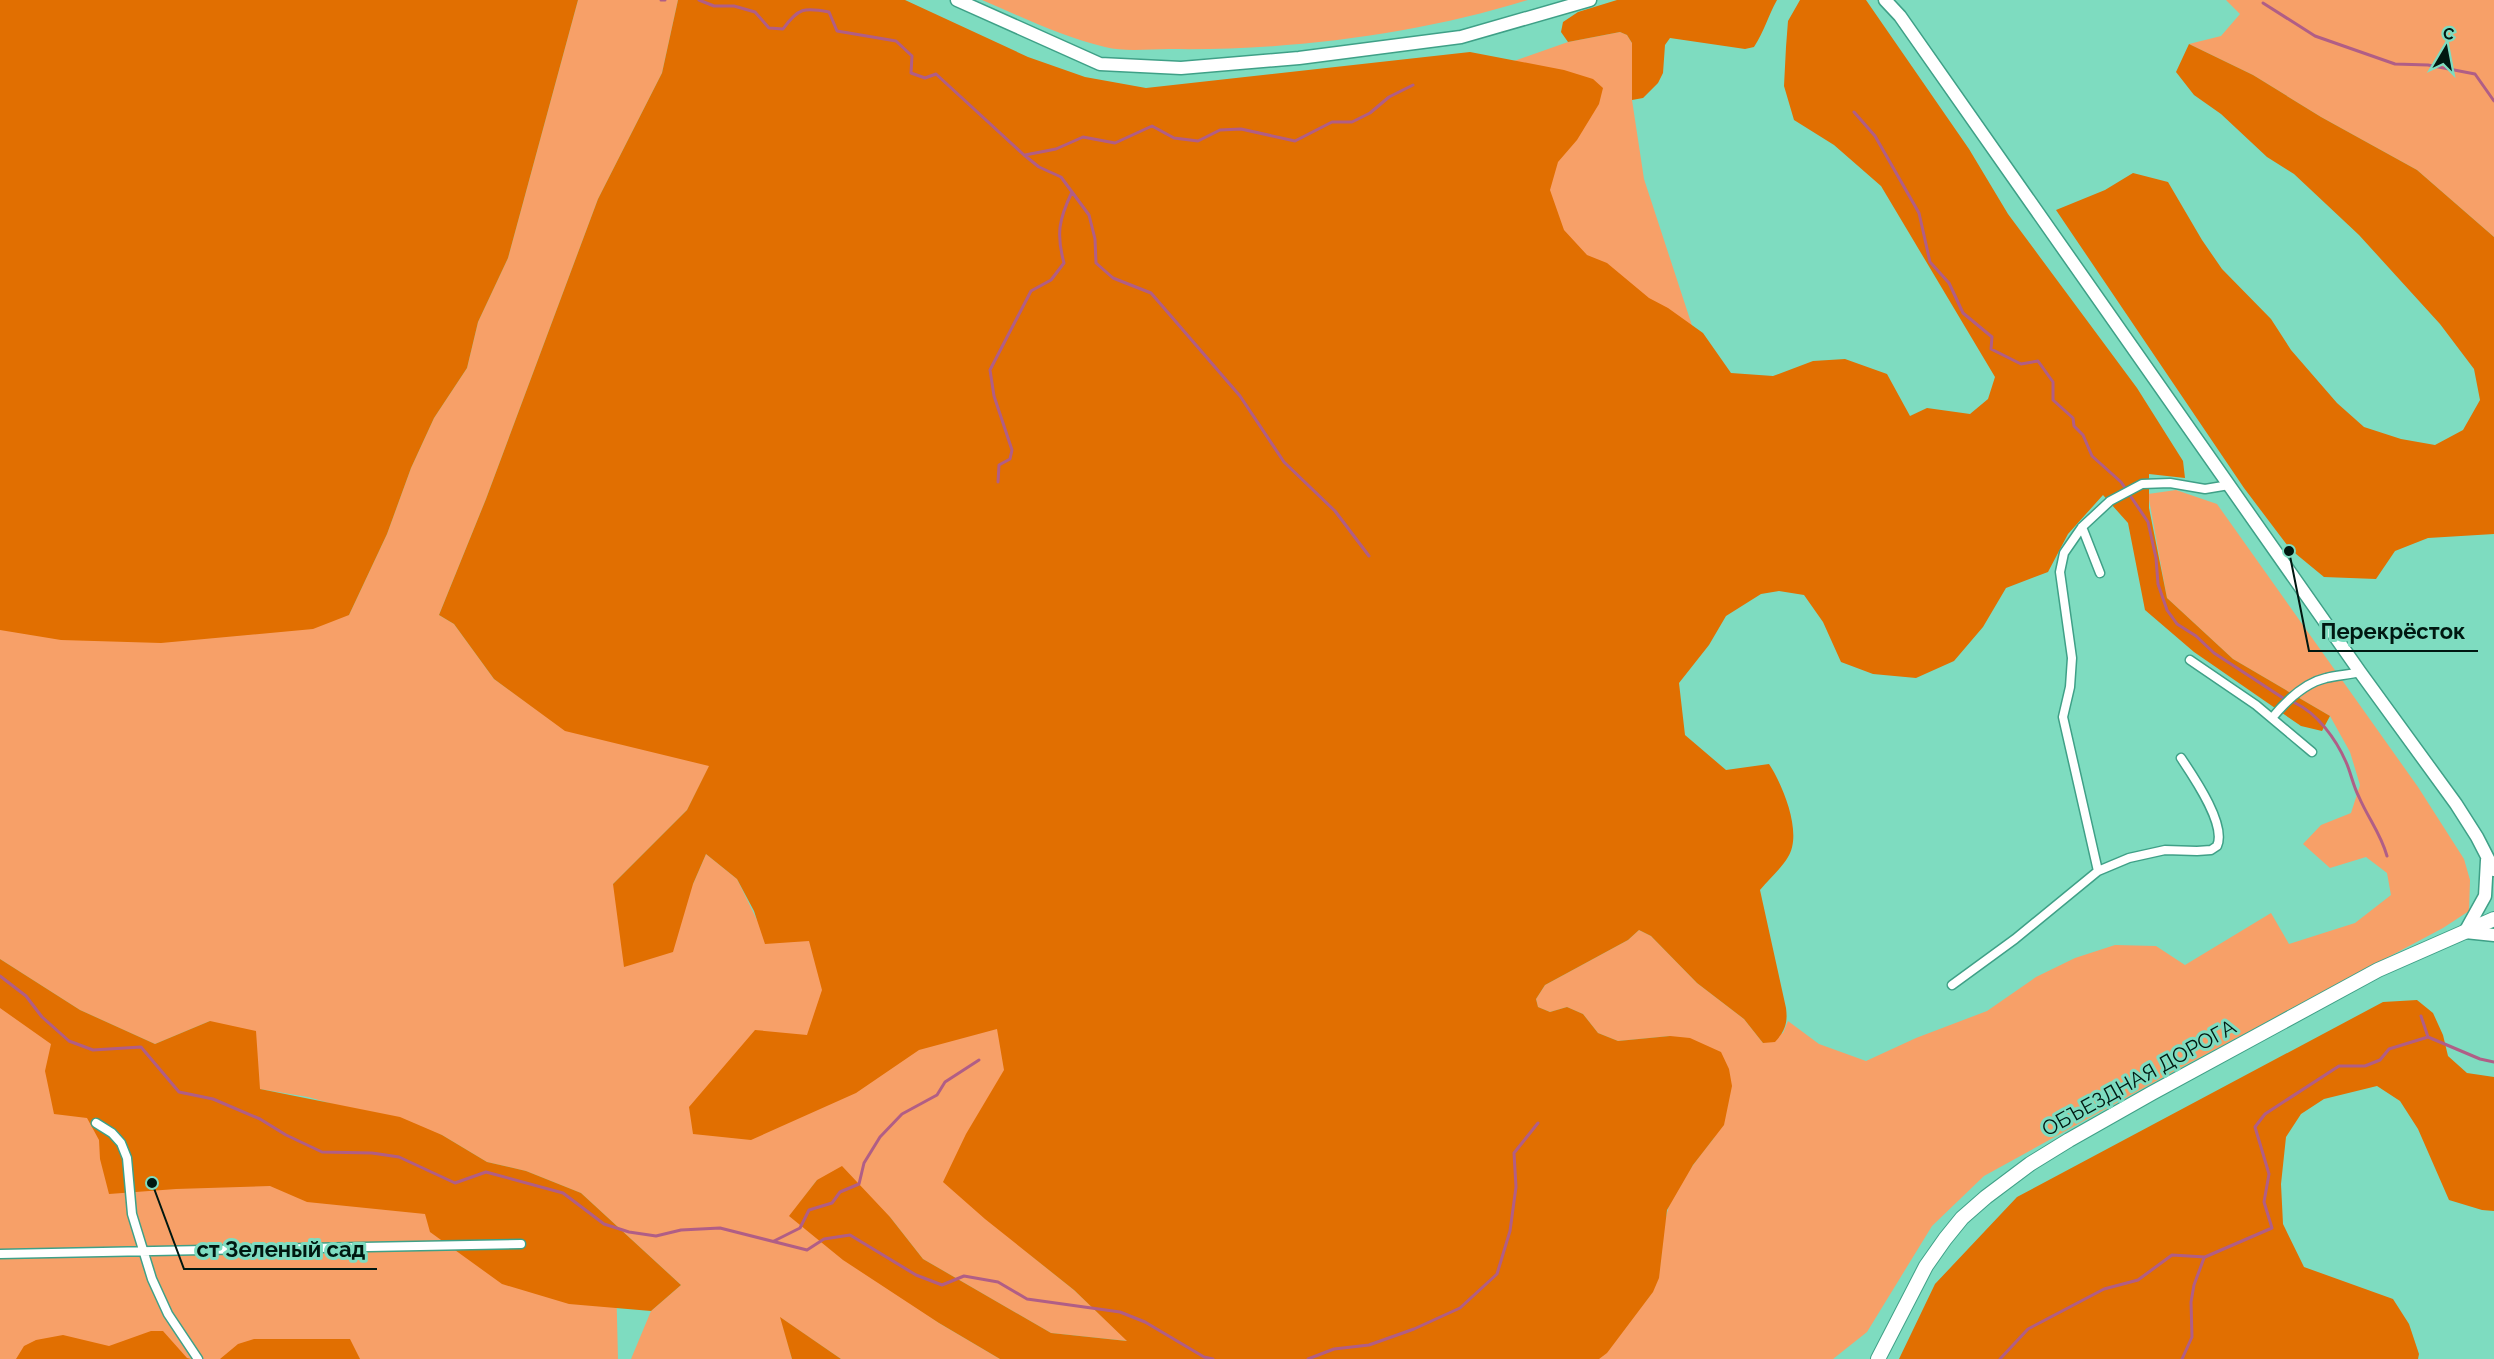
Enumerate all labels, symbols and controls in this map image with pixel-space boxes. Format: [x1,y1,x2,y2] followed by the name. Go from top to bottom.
[2416,18,2476,78] north arrow
[2441,23,2456,44] text: С
[2309,611,2478,651] callout: Перекрёсток
[2320,618,2466,644] text: Перекрёсток
[2037,1014,2240,1141] street label: ОБЪЕЗДНАЯ ДОРОГА
[184,1229,377,1269] callout: ст Зеленый сад
[196,1236,366,1262] text: ст Зеленый сад

